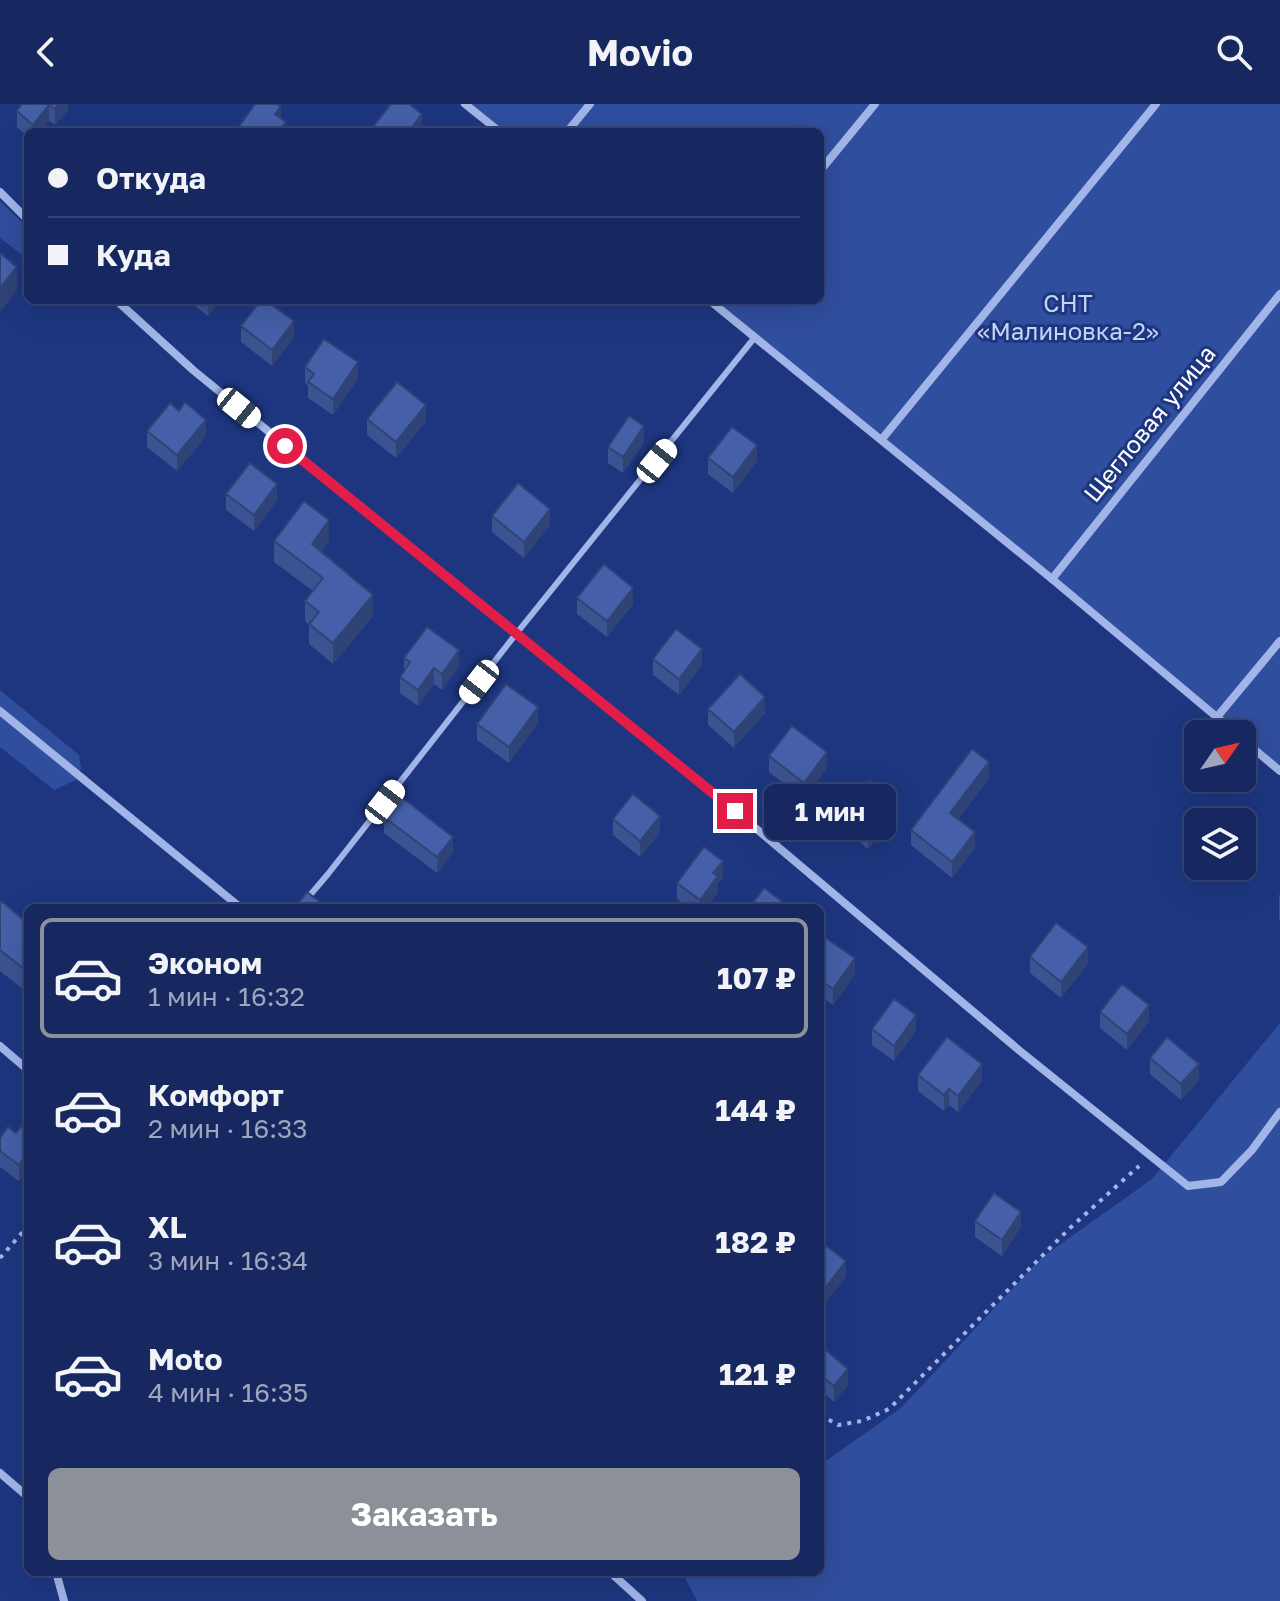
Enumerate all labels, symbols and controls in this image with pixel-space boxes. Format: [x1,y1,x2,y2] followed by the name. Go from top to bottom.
[24,30,68,74] icon: back
[1212,30,1256,74] icon: search
[587,31,693,74] text: Movio
[96,160,206,196] text: Откуда
[96,237,171,273] text: Куда
[977,288,1159,345] park label: СНТ «Малиновка-2»
[1077,339,1221,507] street label: Щегловая улица
[213,384,265,432] car
[267,428,303,464] route start
[633,435,681,487] car
[455,656,503,708] car
[1184,720,1256,792] north arrow
[1184,720,1256,880] map controls
[361,776,409,828] car
[763,783,895,839] callout: 1 мин
[717,793,753,829] route end
[795,796,865,827] text: 1 мин
[1184,808,1256,880] button: layers
[52,942,124,1014] icon: car
[148,945,262,981] text: Эконом
[717,960,796,996] text: 107 ₽
[148,981,305,1012] text: 1 мин · 16:32
[52,1074,124,1146] icon: car
[148,1077,284,1113] text: Комфорт
[715,1092,796,1128] text: 144 ₽
[148,1113,307,1144] text: 2 мин · 16:33
[52,1206,124,1278] icon: car
[148,1209,187,1245] text: XL
[715,1224,796,1260] text: 182 ₽
[148,1245,308,1276] text: 3 мин · 16:34
[52,1338,124,1410] icon: car
[148,1341,223,1377] text: Moto
[719,1356,796,1392] text: 121 ₽
[148,1377,308,1408] text: 4 мин · 16:35
[48,1468,800,1560] button: Заказать

